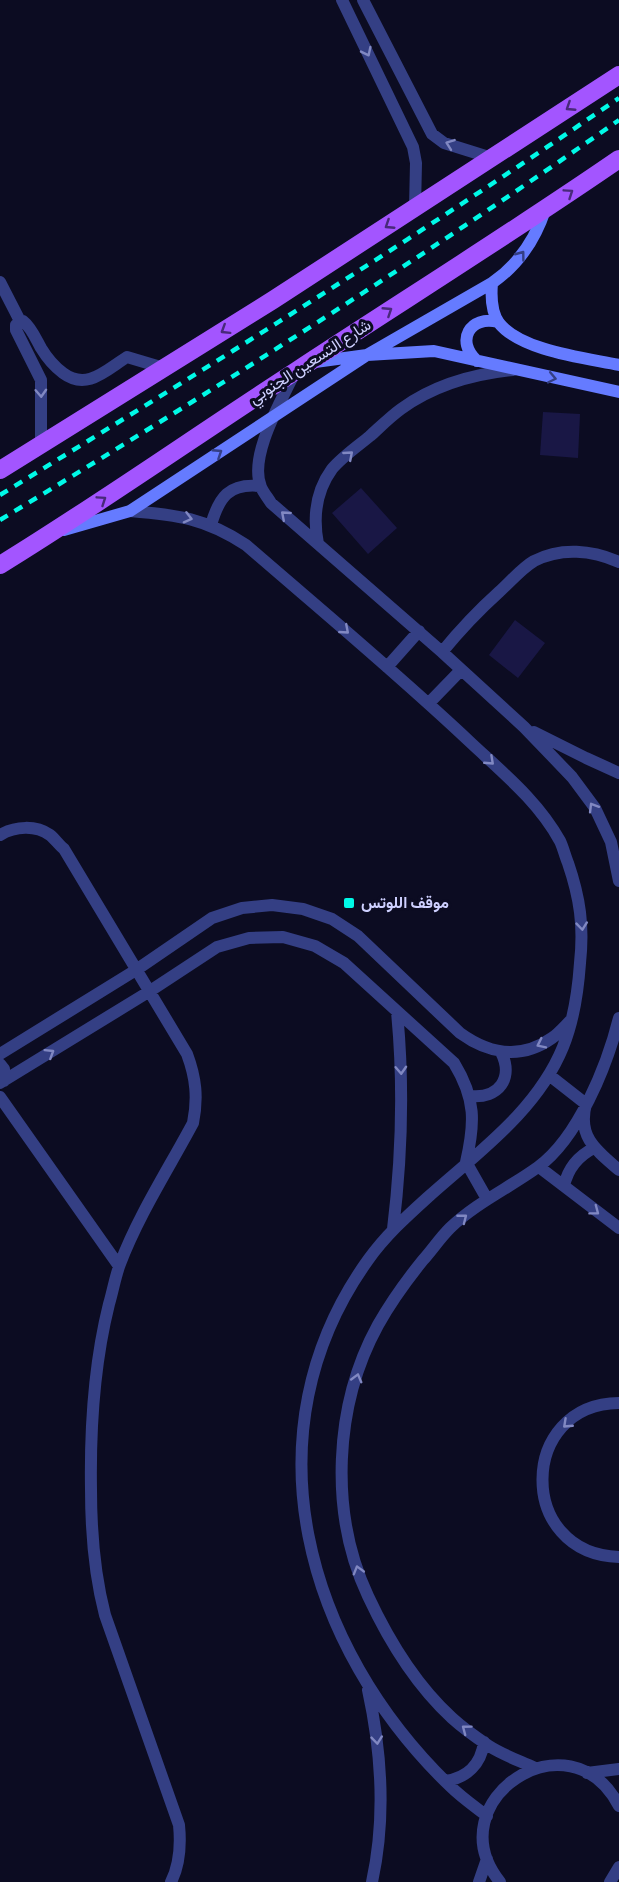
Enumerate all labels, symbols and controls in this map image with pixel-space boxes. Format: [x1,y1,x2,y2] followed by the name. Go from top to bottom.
[360,46,372,57] one-way arrow
[566,99,576,111] one-way arrow
[445,139,456,152] one-way arrow
[562,190,573,201] one-way arrow
[385,217,395,229] one-way arrow
[514,251,525,262] one-way arrow
[382,307,392,319] one-way arrow
[245,314,376,411] street label: شارع التسعين الجنوبي
[221,323,232,334] one-way arrow
[547,370,557,383] one-way arrow
[35,389,48,398] one-way arrow
[211,449,222,460] one-way arrow
[342,451,353,462] one-way arrow
[96,496,107,507] one-way arrow
[183,510,193,523] one-way arrow
[281,511,292,522] one-way arrow
[338,623,349,634] one-way arrow
[483,754,494,765] one-way arrow
[589,803,601,813] one-way arrow
[361,892,449,914] place label: موقف اللوتس
[342,896,356,910] marker: موقف اللوتس
[575,921,587,930] one-way arrow
[536,1036,547,1048] one-way arrow
[44,1048,54,1060] one-way arrow
[395,1066,408,1075] one-way arrow
[589,1203,600,1214] one-way arrow
[456,1215,467,1226] one-way arrow
[349,1374,362,1384] one-way arrow
[563,1417,573,1428] one-way arrow
[353,1565,365,1576] one-way arrow
[462,1725,473,1736] one-way arrow
[370,1735,383,1745] one-way arrow

